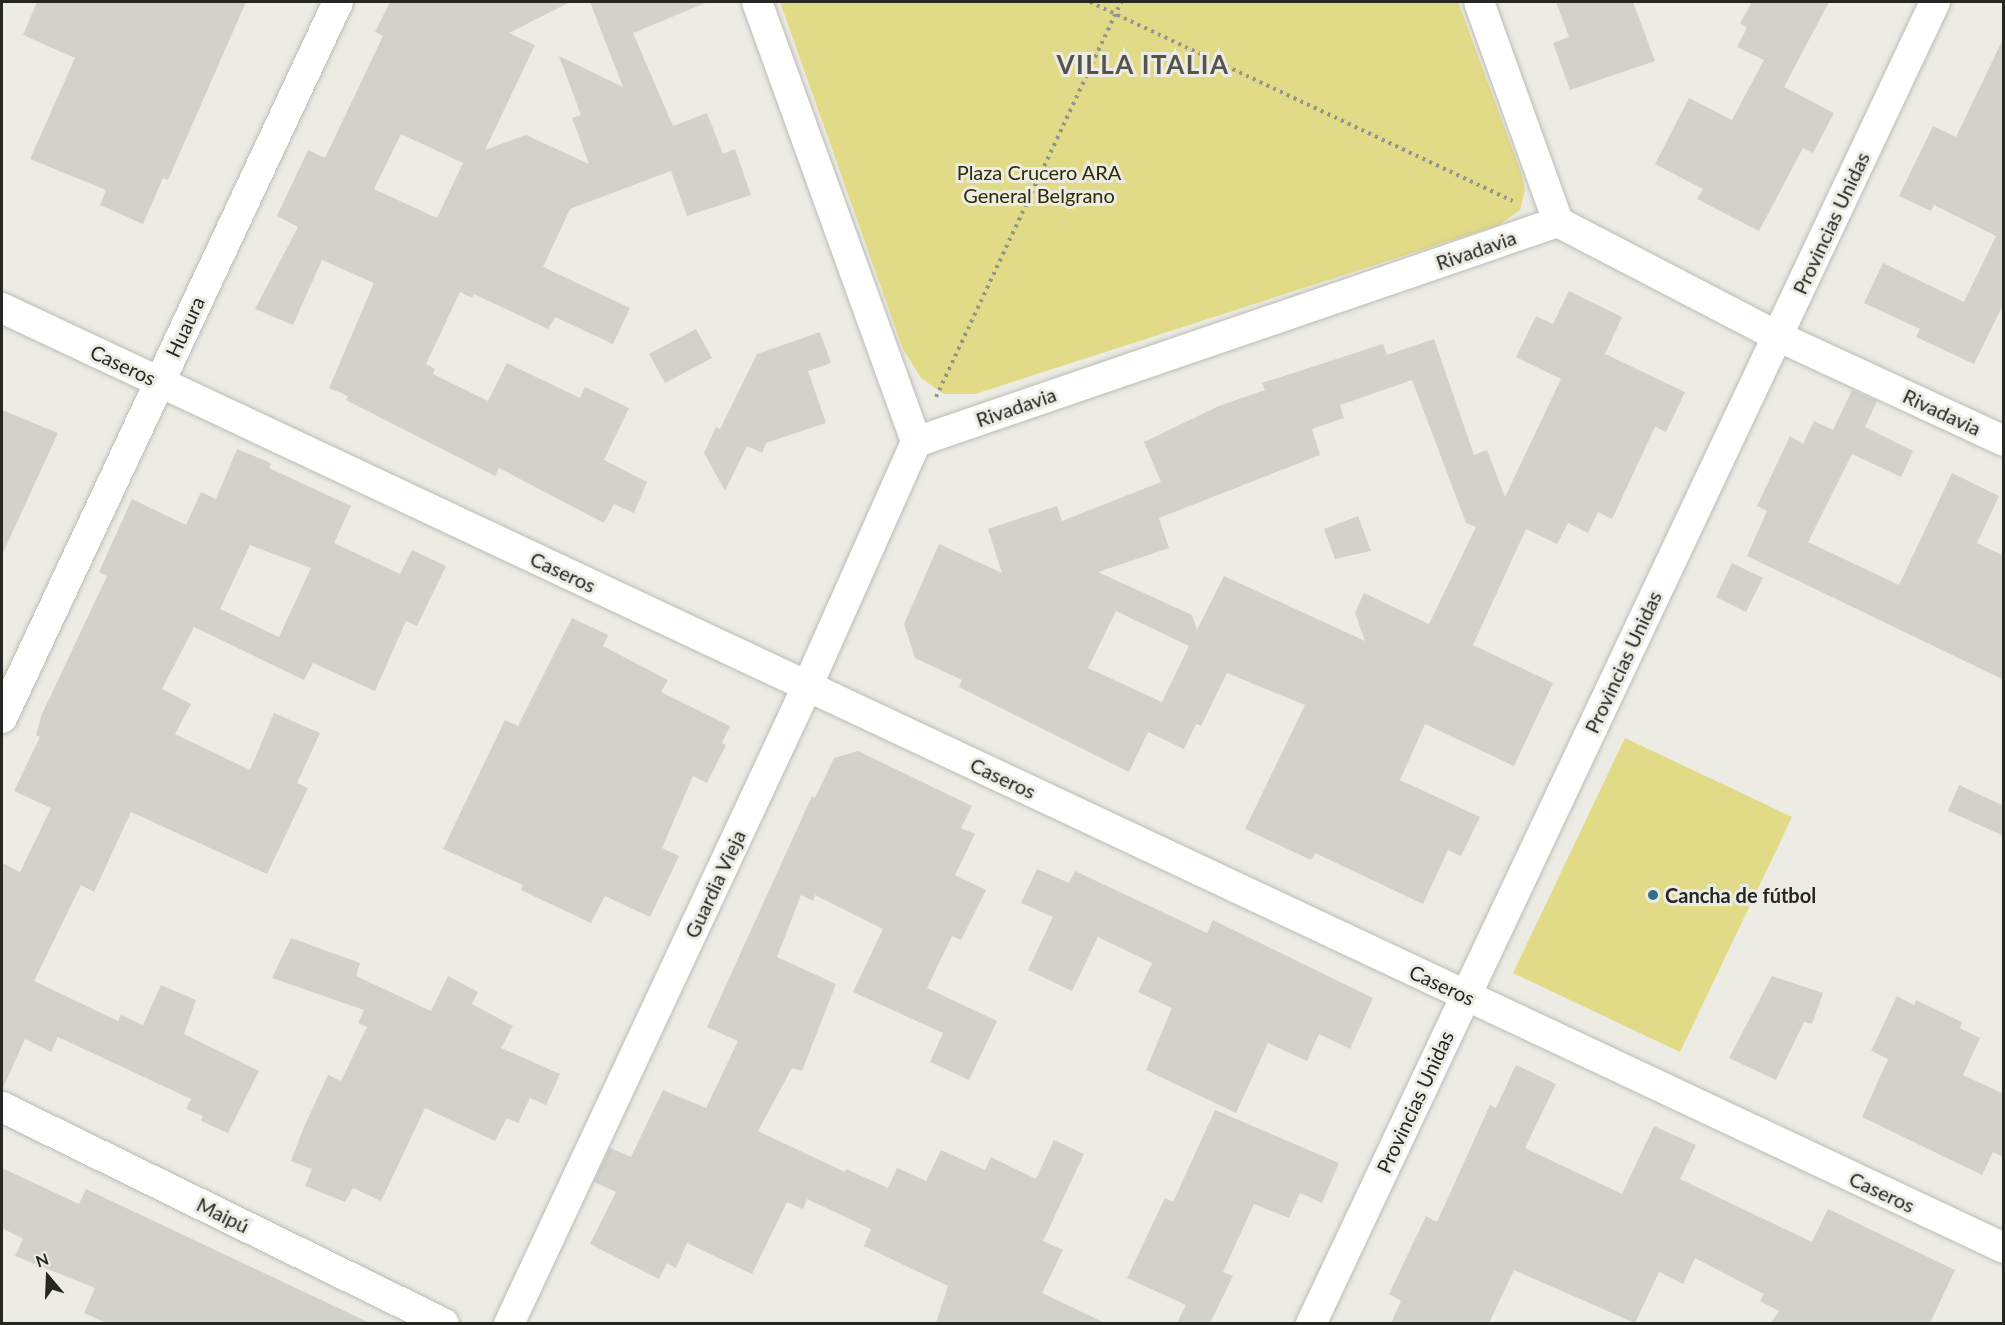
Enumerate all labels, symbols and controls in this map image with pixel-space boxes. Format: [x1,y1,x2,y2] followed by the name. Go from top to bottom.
[1056,49,1230,81] district label: VILLA ITALIA
[1788,148,1874,298] street label: Provincias Unidas
[956,160,1122,207] park label: Plaza Crucero ARA General Belgrano
[1433,225,1519,275] street label: Rivadavia
[161,293,209,361] street label: Huaura
[86,339,160,391] street label: Caseros
[973,382,1059,432] street label: Rivadavia
[1899,384,1985,440] street label: Rivadavia
[526,546,600,598] street label: Caseros
[1580,587,1666,737] street label: Provincias Unidas
[966,752,1040,804] street label: Caseros
[679,826,751,942] street label: Guardia Vieja
[1665,883,1816,907] place label: Cancha de fútbol
[1646,888,1660,902] marker: Cancha de fútbol
[1405,959,1479,1011] street label: Caseros
[1372,1027,1458,1177] street label: Provincias Unidas
[1845,1166,1919,1218] street label: Caseros
[193,1192,253,1238] street label: Maipú
[18,1247,78,1307] north arrow
[33,1249,51,1270] text: N

